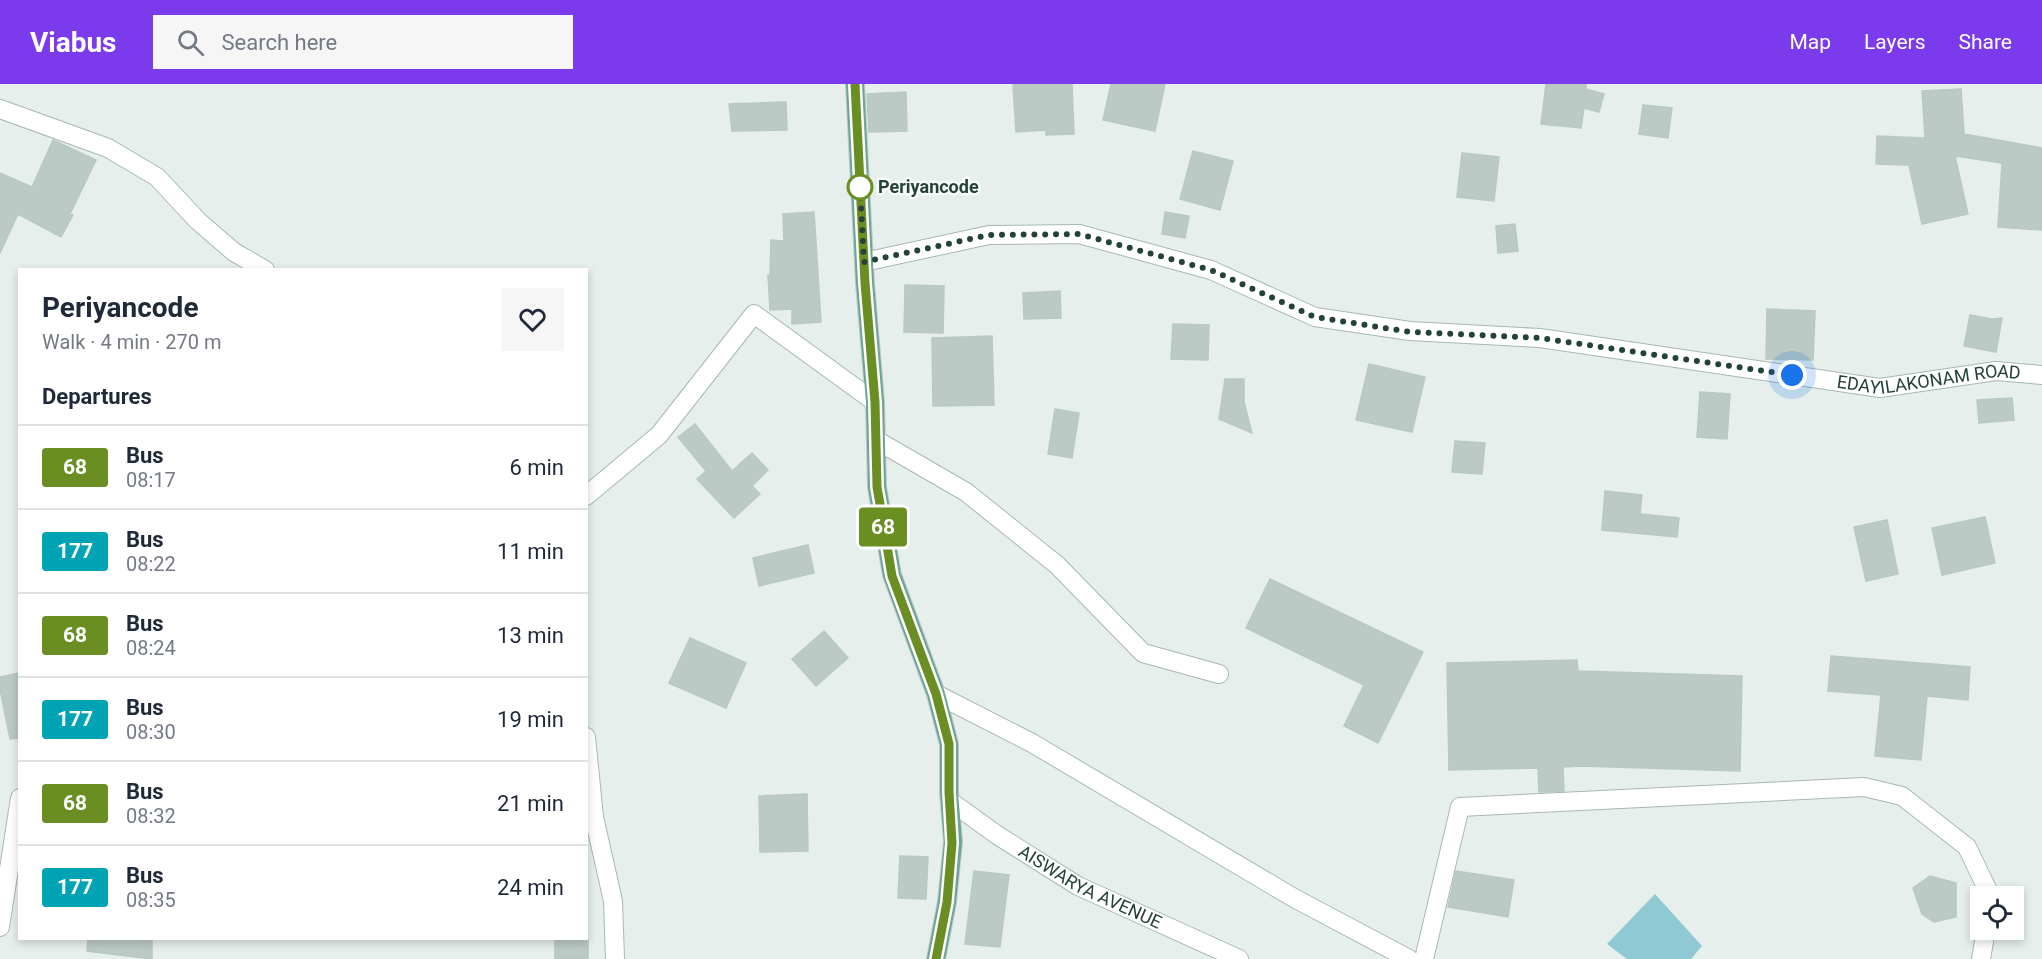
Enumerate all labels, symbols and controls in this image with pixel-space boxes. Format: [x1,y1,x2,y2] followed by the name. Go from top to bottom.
[153,15,573,69] search box
[30,26,117,59] text: Viabus
[174,26,207,59] icon: search
[222,30,337,55] text: Search here
[1789,30,1831,54] text: Map
[1864,30,1925,54] text: Layers
[1958,30,2012,54] text: Share
[847,174,873,200] marker: Periyancode
[878,176,979,197] place label: Periyancode
[501,288,564,351] button: heart
[42,291,199,324] text: Periyancode
[42,330,221,354] text: Walk · 4 min · 270 m
[1777,360,1807,390] your location
[1836,360,2022,398] street label: EDAYILAKONAM ROAD
[42,384,152,409] text: Departures
[126,443,164,468] text: Bus
[63,455,87,479] text: 68
[509,455,564,480] text: 6 min
[126,468,176,492] text: 08:17
[856,508,910,546] line badge: 68
[871,515,895,539] text: 68
[126,527,164,552] text: Bus
[57,539,93,563] text: 177
[497,539,564,564] text: 11 min
[126,552,176,576] text: 08:22
[126,611,164,636] text: Bus
[63,623,87,647] text: 68
[497,623,564,648] text: 13 min
[126,636,176,660] text: 08:24
[126,695,164,720] text: Bus
[57,707,93,731] text: 177
[497,707,564,732] text: 19 min
[126,720,176,744] text: 08:30
[126,779,164,804] text: Bus
[63,791,87,815] text: 68
[497,791,564,816] text: 21 min
[126,804,176,828] text: 08:32
[1015,840,1165,933] street label: AISWARYA AVENUE
[126,863,164,888] text: Bus
[57,875,93,899] text: 177
[497,875,564,900] text: 24 min
[1970,886,2024,940] map controls
[1970,886,2024,940] button: locate
[126,888,176,912] text: 08:35

